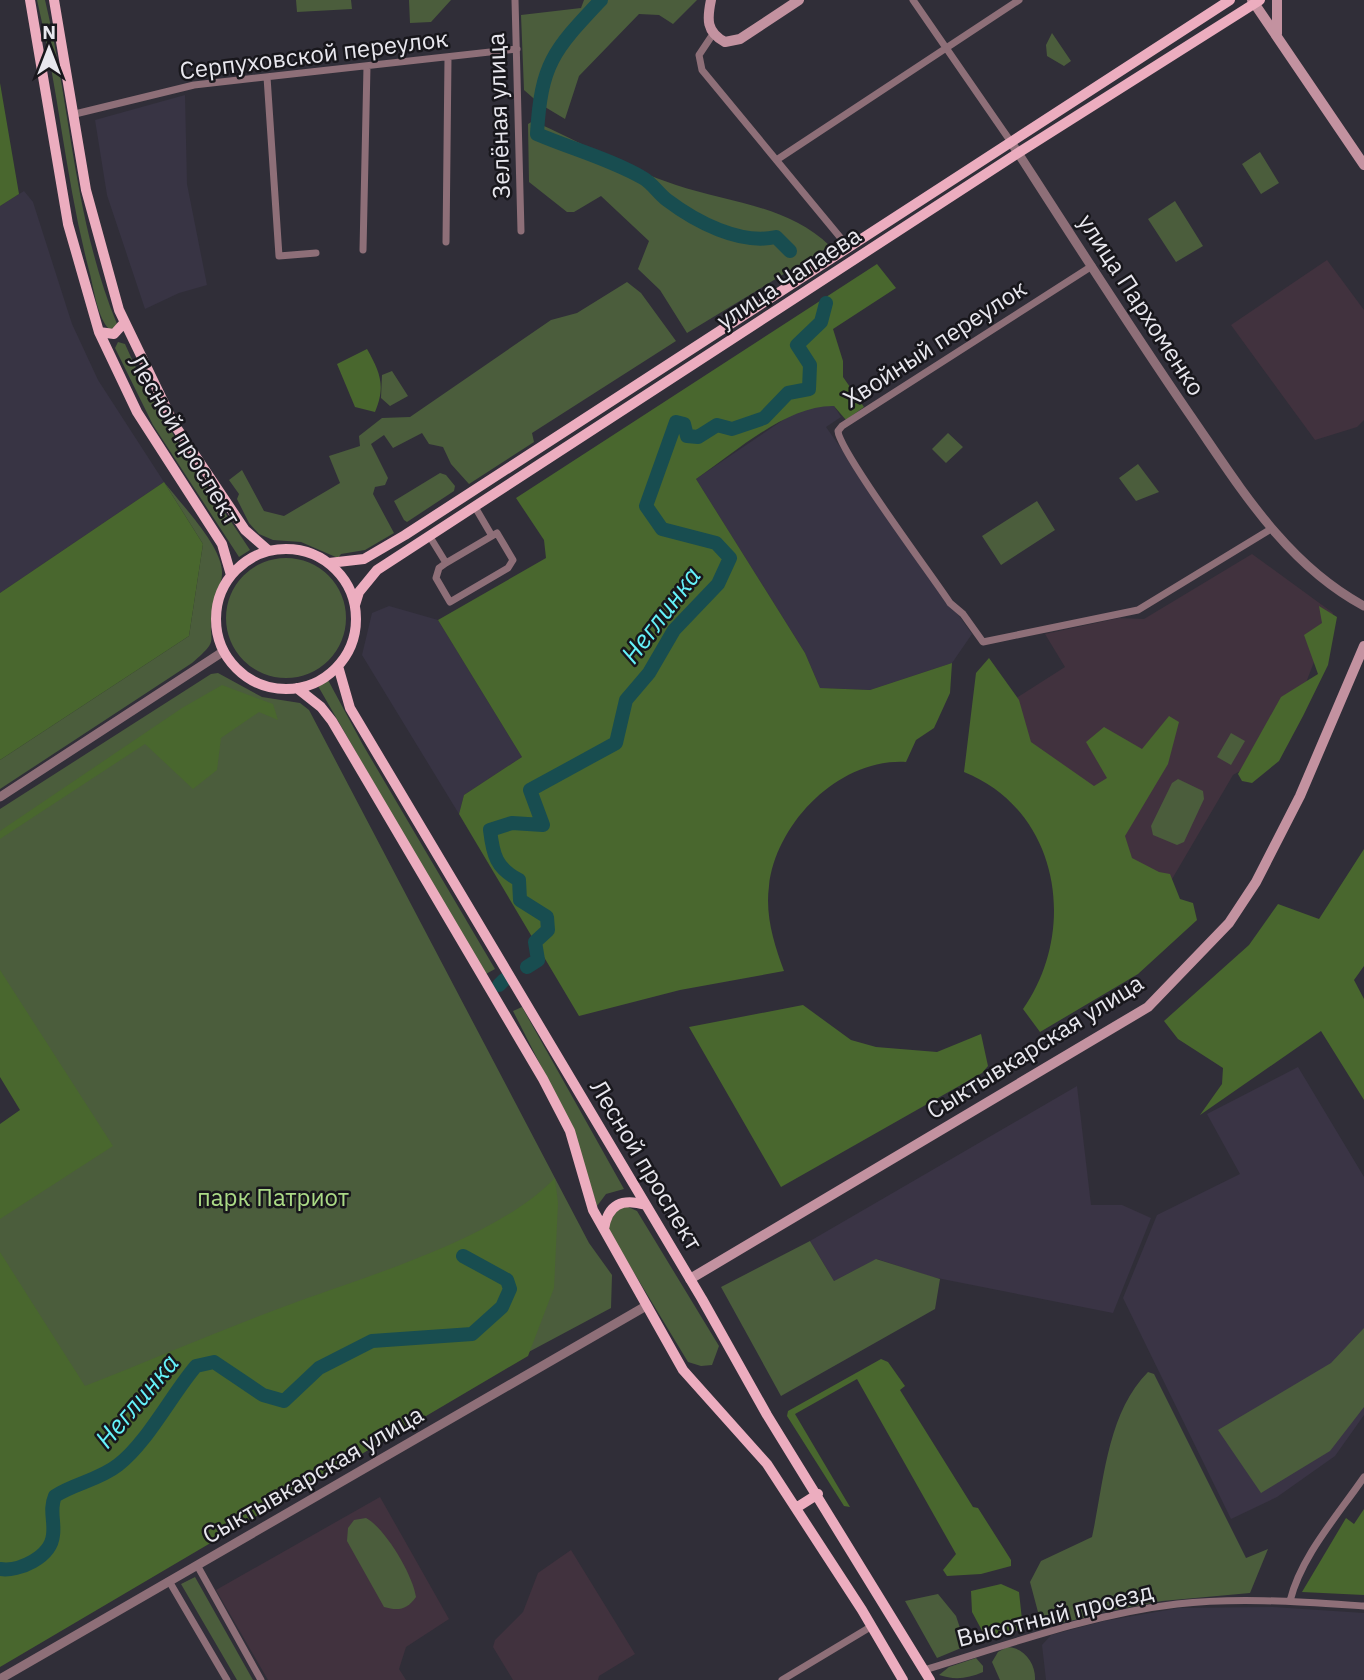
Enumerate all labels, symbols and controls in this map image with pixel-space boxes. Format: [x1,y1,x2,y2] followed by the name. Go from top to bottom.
[14,14,84,84] north arrow
[42,20,56,44] text: N
[178,22,450,86] street label: Серпуховской переулок
[479,32,517,200] street label: Зелёная улица
[1071,207,1213,402] street label: улица Пархоменко
[710,218,867,336] street label: улица Чапаева
[837,272,1032,414] street label: Хвойный переулок
[121,348,248,531] street label: Лесной проспект
[613,559,708,670] water label: Неглинка
[920,966,1149,1126] street label: Сыктывкарская улица
[583,1073,710,1256] street label: Лесной проспект
[197,1181,349,1213] park label: парк Патриот
[87,1346,186,1455] water label: Неглинка
[196,1398,429,1551] street label: Сыктывкарская улица
[953,1574,1156,1654] street label: Высотный проезд

